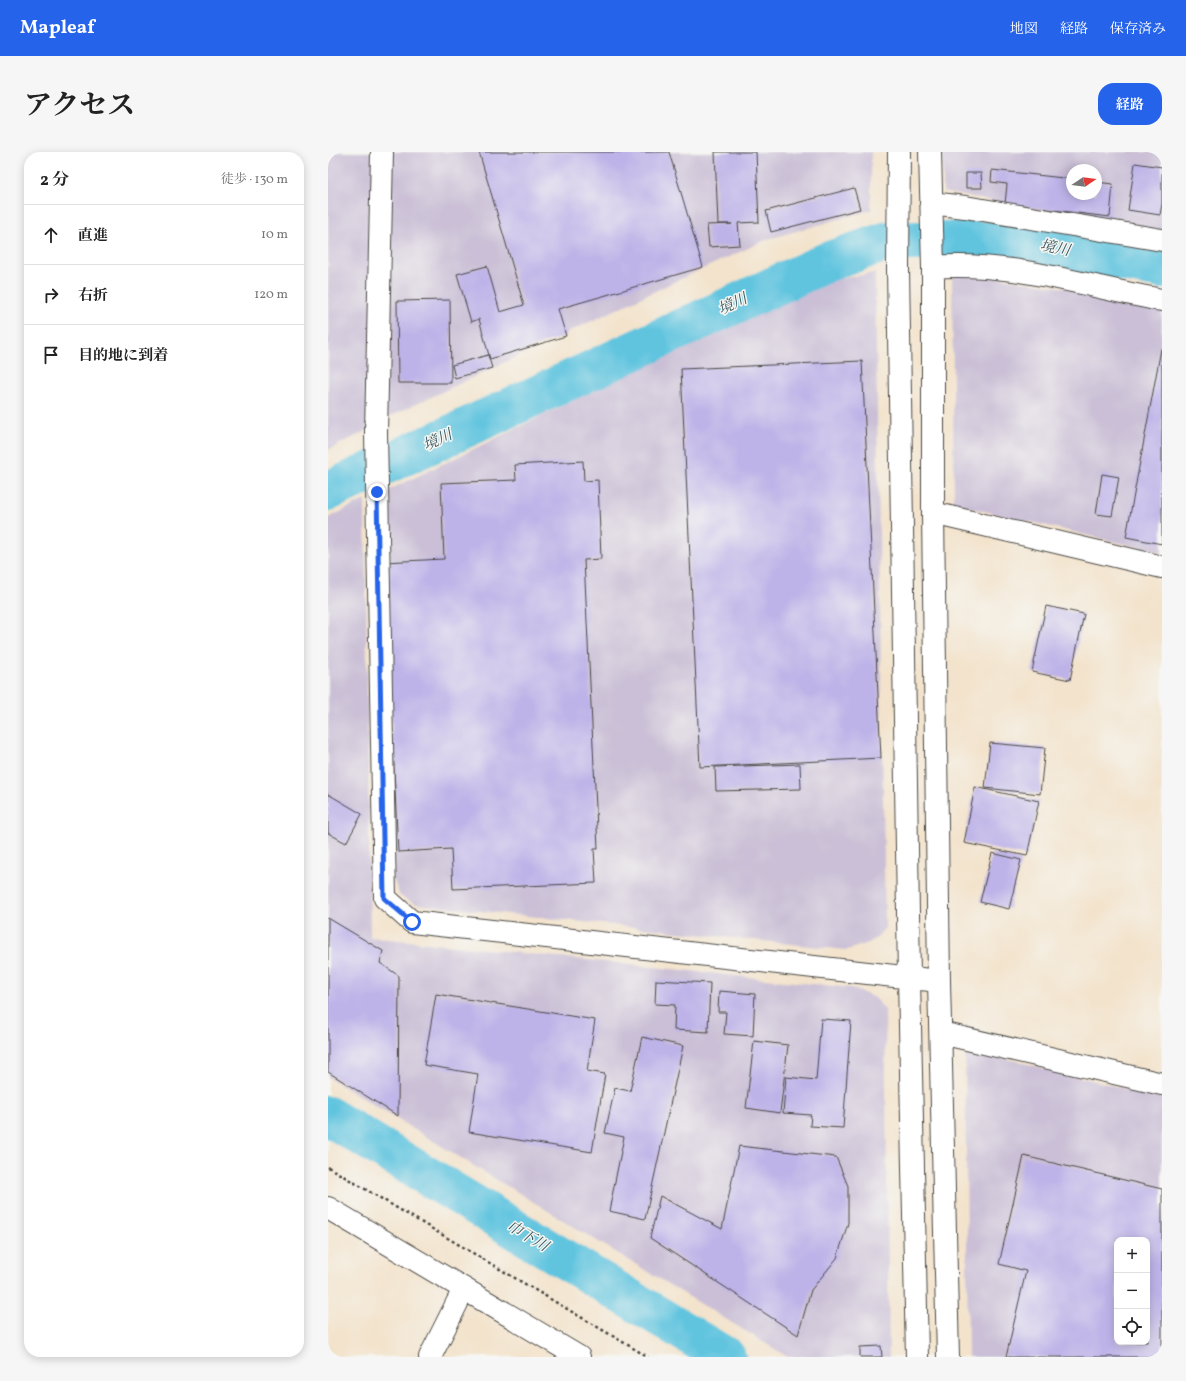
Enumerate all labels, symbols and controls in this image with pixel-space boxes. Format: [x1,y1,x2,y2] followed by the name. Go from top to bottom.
[20,15,95,41] text: Mapleaf
[1010,20,1038,39] text: 地図
[1060,20,1088,39] text: 経路
[1110,20,1166,39] text: 保存済み
[1098,83,1162,125] button: 経路
[24,87,135,126] text: アクセス
[1066,164,1102,200] north arrow
[40,169,69,192] text: 2 分
[221,171,288,189] text: 徒歩 · 130 m
[40,224,62,246] icon: ahead
[78,226,108,247] text: 直進
[261,226,288,244] text: 10 m
[1038,236,1074,263] water label: 境川
[40,284,62,306] icon: right
[78,286,108,307] text: 右折
[254,286,288,304] text: 120 m
[715,288,753,321] water label: 境川
[40,344,62,366] icon: arrive
[78,346,168,367] text: 目的地に到着
[420,424,458,457] water label: 境川
[368,483,386,501] route end
[403,913,421,931] route start
[502,1216,553,1259] water label: 巾下川
[1114,1237,1150,1345] map controls
[1114,1237,1150,1273] button: +
[1114,1273,1150,1309] button: −
[1114,1309,1150,1345] button: locate

